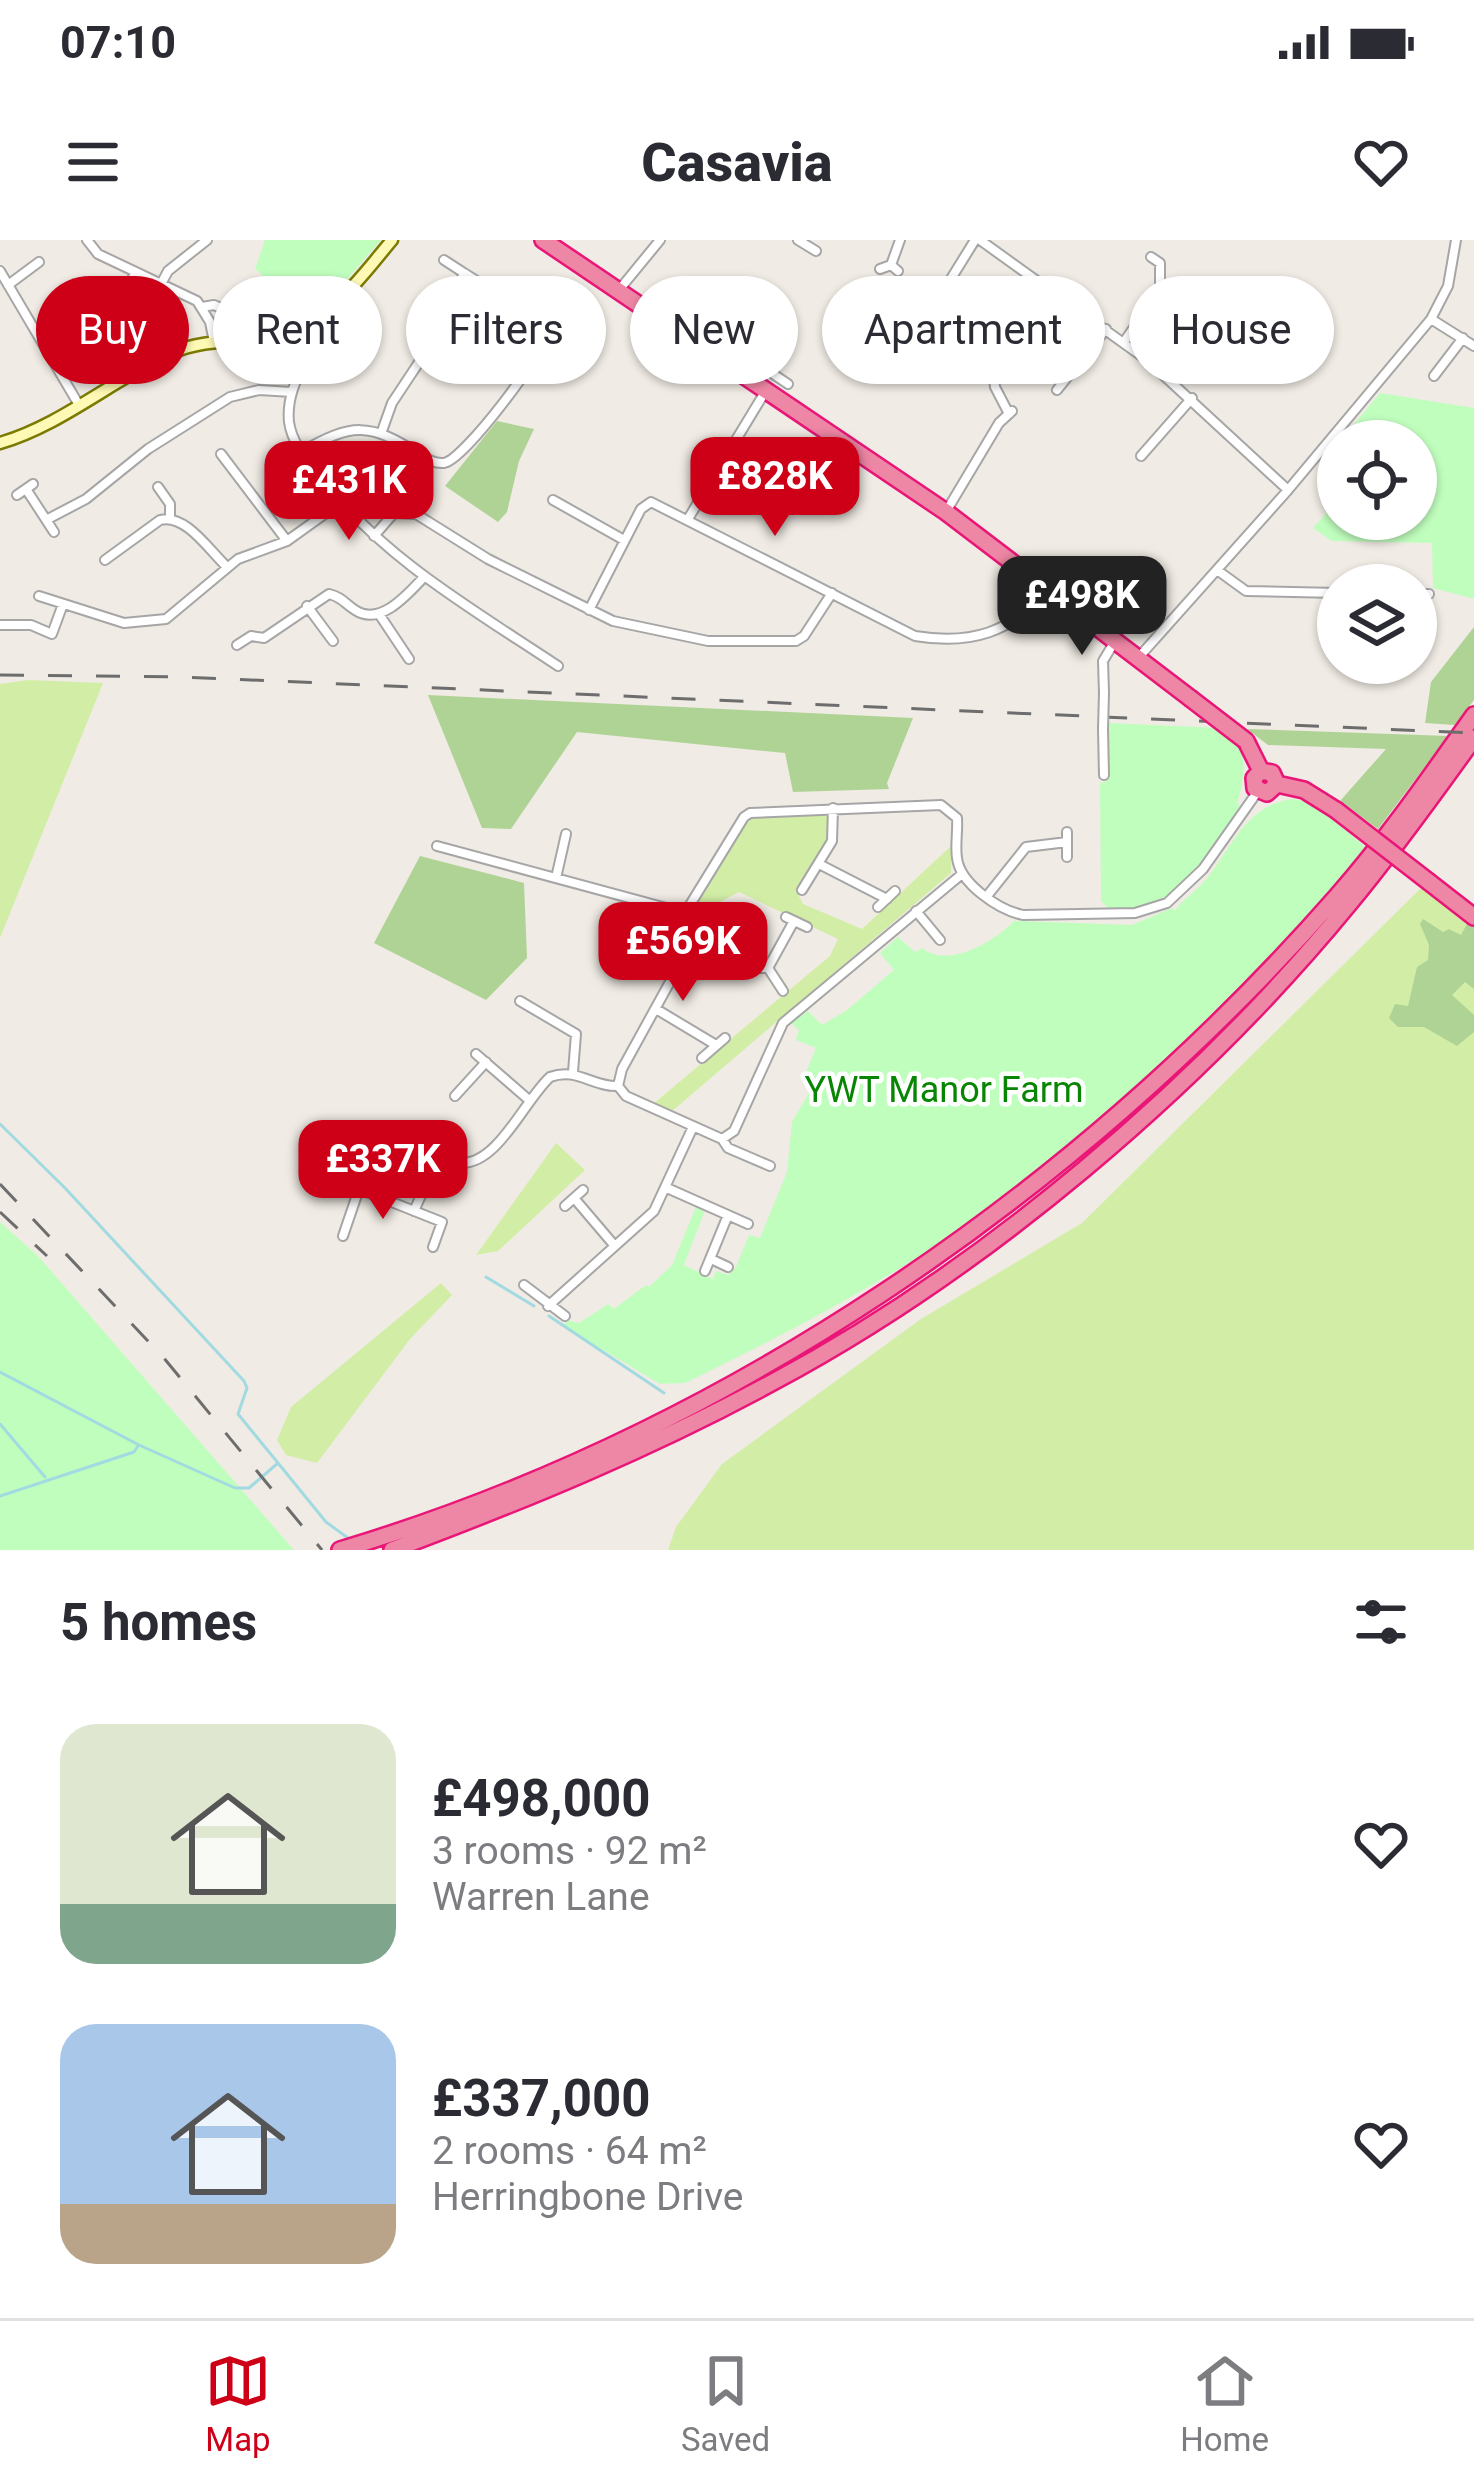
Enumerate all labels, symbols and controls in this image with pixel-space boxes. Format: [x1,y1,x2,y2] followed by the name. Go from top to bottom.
[60,16,176,69] text: 07:10
[60,129,126,195] icon: menu
[1348,129,1414,195] icon: heart
[641,131,833,194] text: Casavia
[36,276,189,384] chip: Buy
[213,276,382,384] chip: Rent
[406,276,606,384] chip: Filters
[630,276,798,384] chip: New
[822,276,1105,384] chip: Apartment
[1129,276,1334,384] chip: House
[1317,420,1437,684] map controls
[1317,420,1437,540] button: locate
[691,437,859,539] pin: £828K
[265,441,433,543] pin: £431K
[717,453,833,499] text: £828K
[291,457,407,503] text: £431K
[998,556,1166,658] pin: £498K
[1317,564,1437,684] button: layers
[1024,572,1140,618] text: £498K
[599,902,767,1004] pin: £569K
[625,918,741,964] text: £569K
[804,1069,1084,1111] park label: YWT Manor Farm
[299,1120,467,1222] pin: £337K
[325,1136,441,1182] text: £337K
[1348,1589,1414,1655] icon: filters
[60,1593,257,1652] text: 5 homes
[432,1769,650,1828] text: £498,000
[156,1772,300,1916] icon: home
[1348,1811,1414,1877] icon: heart
[432,1828,707,1874] text: 3 rooms · 92 m²
[432,1874,650,1920] text: Warren Lane
[432,2069,650,2128] text: £337,000
[156,2072,300,2216] icon: home
[1348,2111,1414,2177] icon: heart
[432,2128,707,2174] text: 2 rooms · 64 m²
[432,2174,744,2220] text: Herringbone Drive
[205,2348,271,2459] tab: Map
[681,2348,770,2459] tab: Saved
[1180,2348,1269,2459] tab: Home

